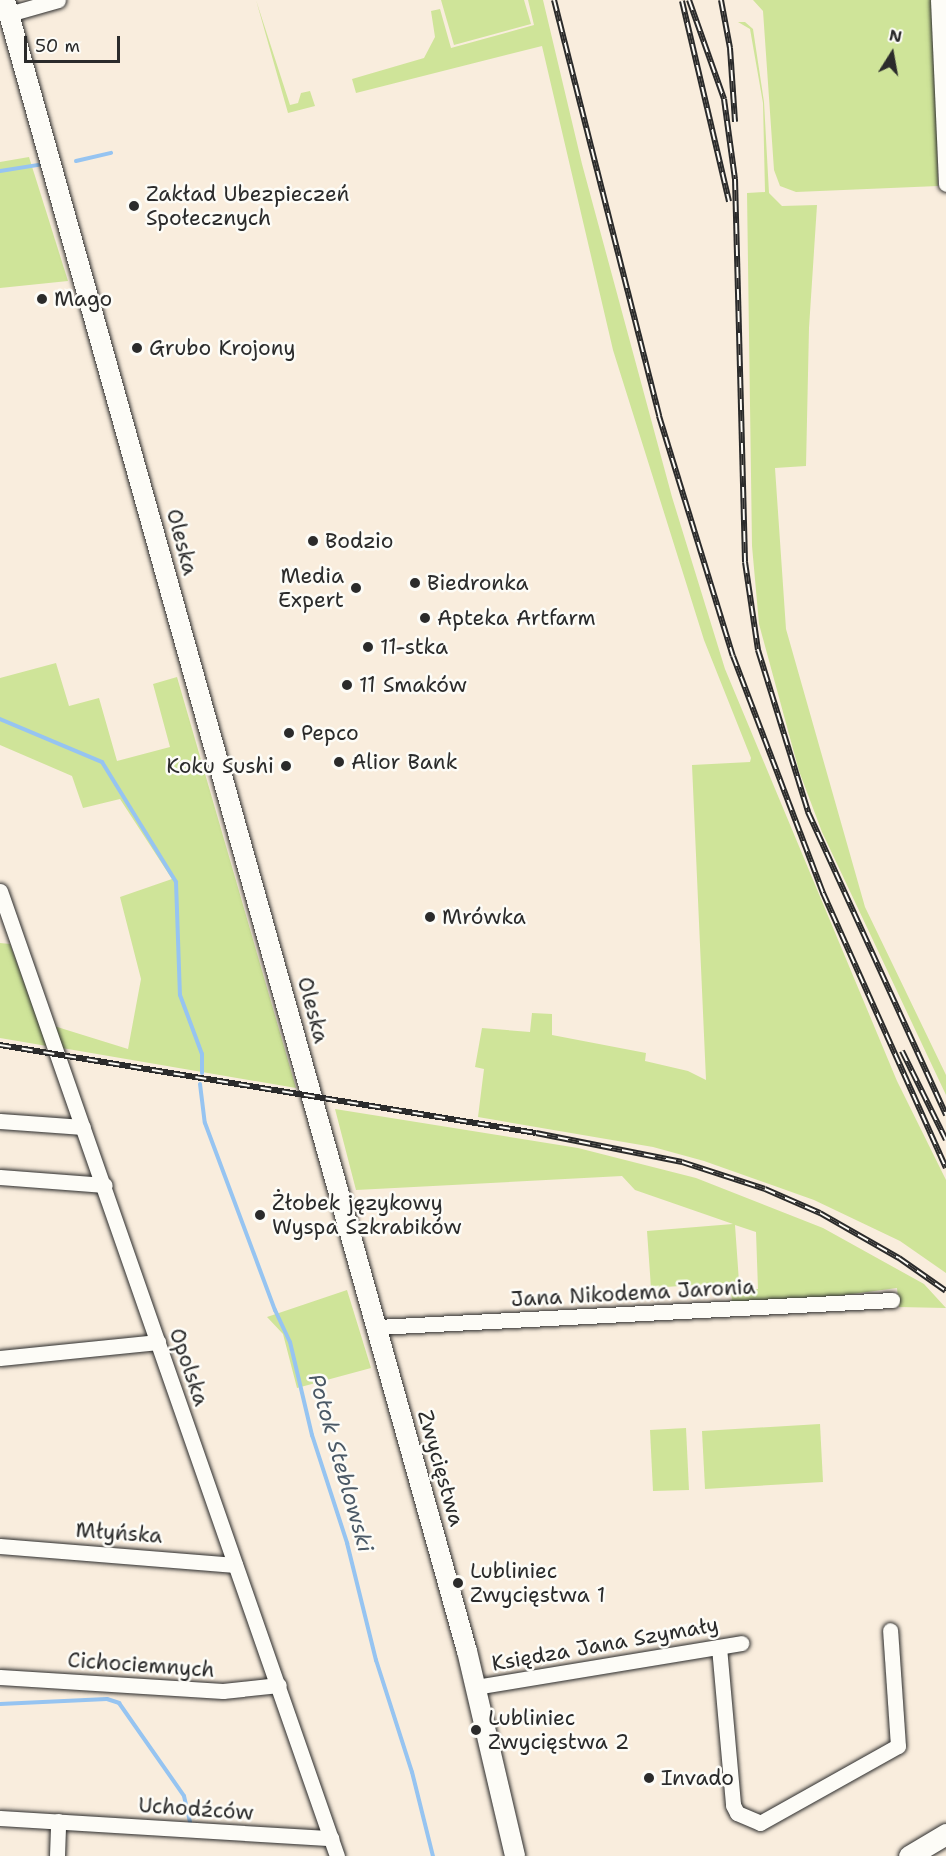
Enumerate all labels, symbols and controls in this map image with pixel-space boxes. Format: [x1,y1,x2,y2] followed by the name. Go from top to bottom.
[27,24,123,62] scale bar
[862,24,922,84] north arrow
[887,24,904,47] text: N
[35,34,80,58] text: 50 m
[146,181,349,231] place label: Zakład Ubezpieczeń Społecznych
[127,199,141,213] marker: Zakład Ubezpieczeń Społecznych
[54,286,112,312] place label: Mago
[35,292,49,306] marker: Mago
[149,335,296,361] place label: Grubo Krojony
[130,341,144,355] marker: Grubo Krojony
[161,506,203,578] street label: Oleska
[325,528,393,554] place label: Bodzio
[306,534,320,548] marker: Bodzio
[278,563,344,613] place label: Media Expert
[427,570,529,596] place label: Biedronka
[408,576,422,590] marker: Biedronka
[349,581,363,595] marker: Media Expert
[437,605,596,631] place label: Apteka Artfarm
[418,611,432,625] marker: Apteka Artfarm
[380,634,448,660] place label: 11-stka
[361,640,375,654] marker: 11-stka
[359,672,467,698] place label: 11 Smaków
[340,678,354,692] marker: 11 Smaków
[301,720,359,746] place label: Pepco
[282,726,296,740] marker: Pepco
[351,749,458,775] place label: Alior Bank
[166,753,274,779] place label: Koku Sushi
[332,755,346,769] marker: Alior Bank
[279,759,293,773] marker: Koku Sushi
[442,904,526,930] place label: Mrówka
[423,910,437,924] marker: Mrówka
[292,974,334,1046] street label: Oleska
[272,1190,462,1240] place label: Żłobek językowy Wyspa Szkrabików
[253,1208,267,1222] marker: Żłobek językowy Wyspa Szkrabików
[510,1274,756,1312] street label: Jana Nikodema Jaronia
[164,1325,214,1409] street label: Opolska
[303,1371,379,1555] water label: Potok Steblowski
[412,1407,470,1529] street label: Zwycięstwa
[75,1517,163,1549] street label: Młyńska
[470,1558,606,1608] place label: Lubliniec Zwycięstwa 1
[451,1576,465,1590] marker: Lubliniec Zwycięstwa 1
[490,1612,720,1676] street label: Księdza Jana Szymały
[67,1647,215,1683] street label: Cichociemnych
[488,1705,630,1755] place label: Lubliniec Zwycięstwa 2
[469,1723,483,1737] marker: Lubliniec Zwycięstwa 2
[661,1765,734,1791] place label: Invado
[642,1771,656,1785] marker: Invado
[138,1792,254,1826] street label: Uchodźców

